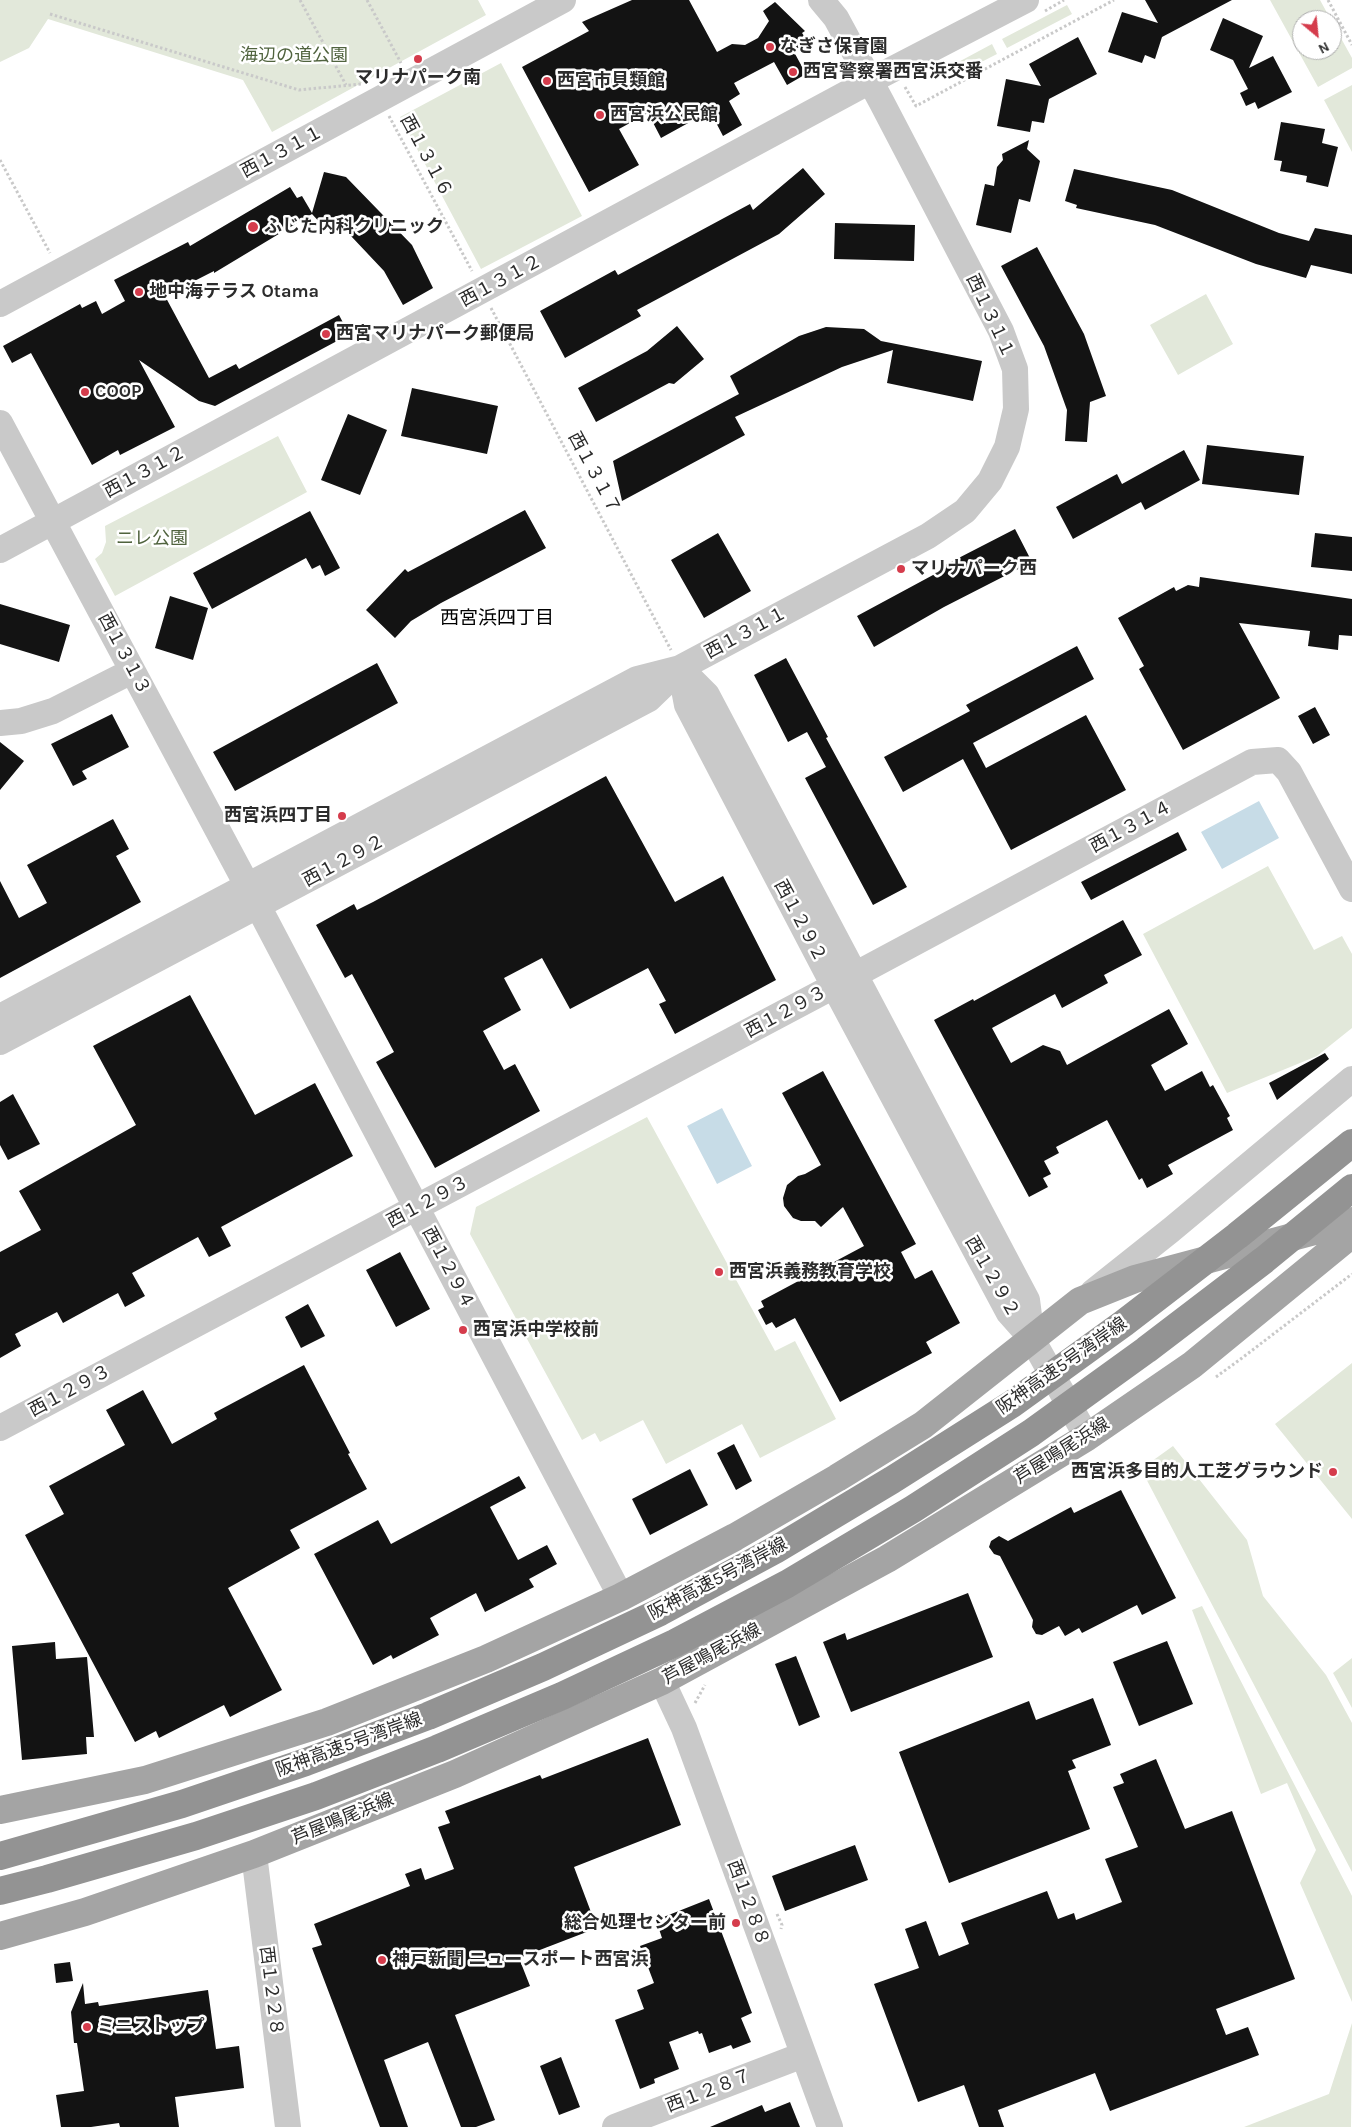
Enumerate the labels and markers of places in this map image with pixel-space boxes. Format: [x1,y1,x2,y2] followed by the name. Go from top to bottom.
[780,36,888,58] place label: なぎさ保育園
[764,41,776,53] marker: なぎさ保育園
[412,53,424,65] marker: マリナパーク南
[803,61,983,83] place label: 西宮警察署西宮浜交番
[787,66,799,78] marker: 西宮警察署西宮浜交番
[355,67,481,89] place label: マリナパーク南
[557,70,665,92] place label: 西宮市貝類館
[541,75,553,87] marker: 西宮市貝類館
[610,104,718,126] place label: 西宮浜公民館
[594,109,606,121] marker: 西宮浜公民館
[264,216,444,238] place label: ふじた内科クリニック
[246,220,260,234] marker: ふじた内科クリニック
[149,281,319,303] place label: 地中海テラス Otama
[133,286,145,298] marker: 地中海テラス Otama
[336,323,534,345] place label: 西宮マリナパーク郵便局
[320,328,332,340] marker: 西宮マリナパーク郵便局
[95,381,141,403] place label: COOP
[79,386,91,398] marker: COOP
[911,558,1037,580] place label: マリナパーク西
[895,563,907,575] marker: マリナパーク西
[224,805,332,827] place label: 西宮浜四丁目
[336,810,348,822] marker: 西宮浜四丁目
[729,1261,891,1283] place label: 西宮浜義務教育学校
[713,1266,725,1278] marker: 西宮浜義務教育学校
[473,1319,599,1341] place label: 西宮浜中学校前
[457,1324,469,1336] marker: 西宮浜中学校前
[1071,1461,1323,1483] place label: 西宮浜多目的人工芝グラウンド
[1327,1466,1339,1478] marker: 西宮浜多目的人工芝グラウンド
[564,1912,726,1934] place label: 総合処理センター前
[730,1917,742,1929] marker: 総合処理センター前
[392,1949,649,1971] place label: 神戸新聞 ニュースポート西宮浜
[376,1954,388,1966] marker: 神戸新聞 ニュースポート西宮浜
[97,2016,205,2038] place label: ミニストップ
[81,2021,93,2033] marker: ミニストップ

